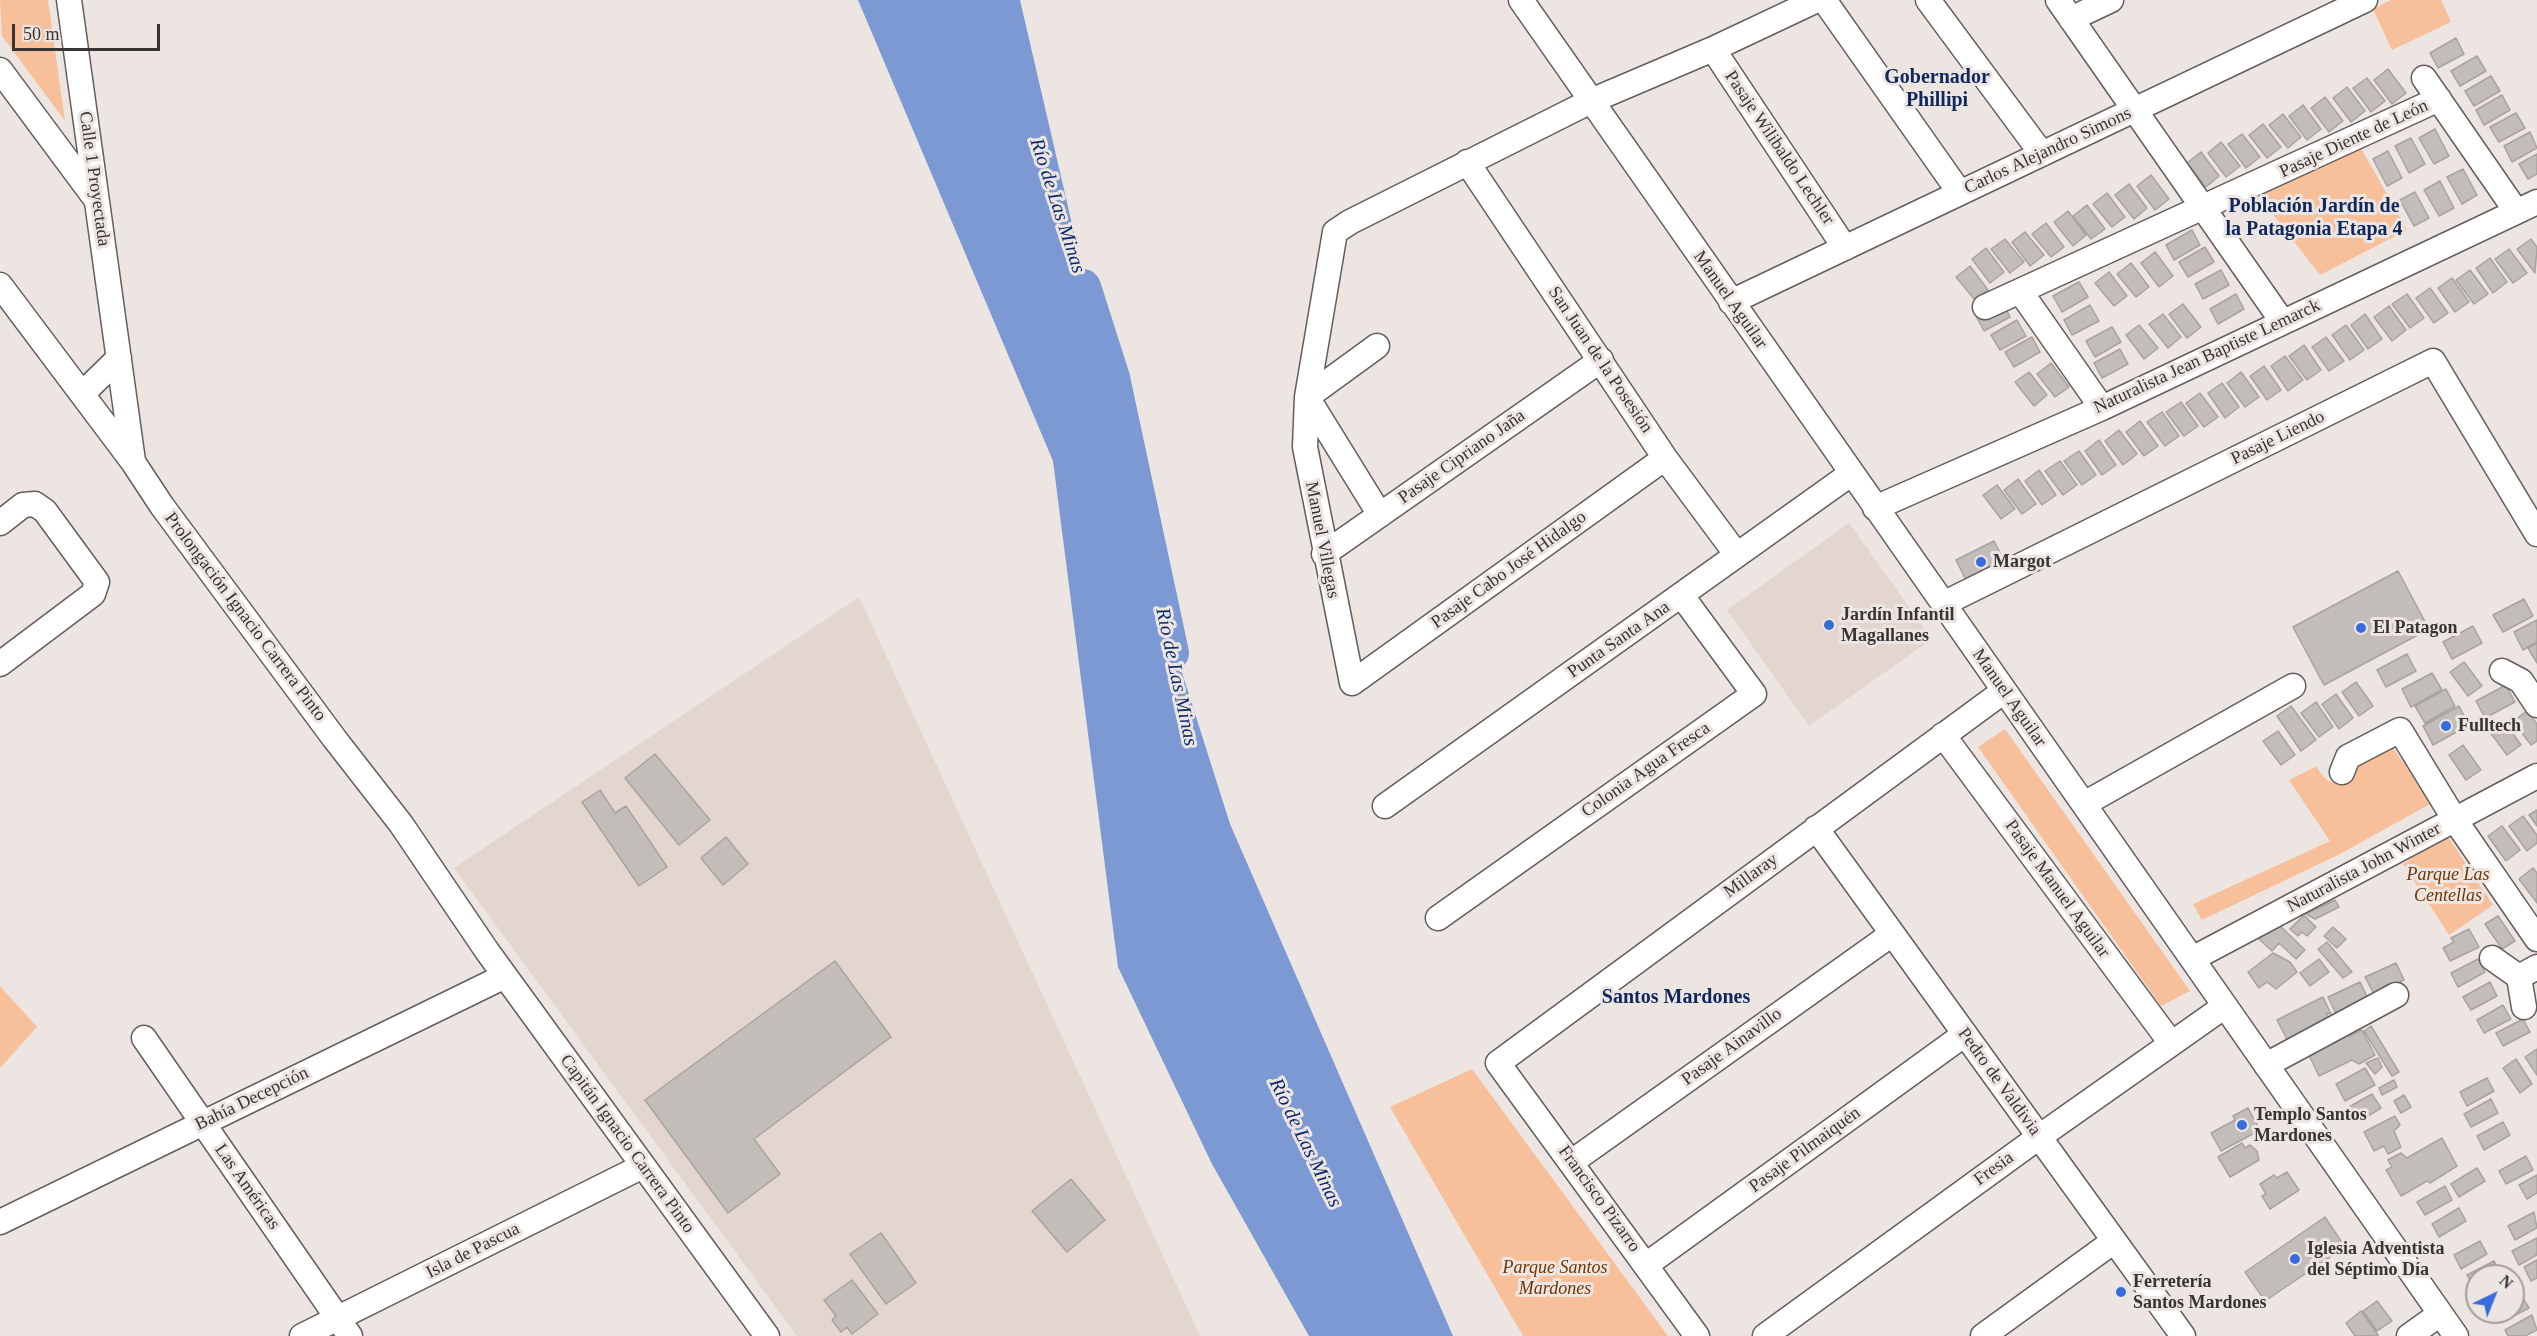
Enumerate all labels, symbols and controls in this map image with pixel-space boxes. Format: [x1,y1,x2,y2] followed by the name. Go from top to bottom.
[15,12,164,50] scale bar
[23,24,60,44] text: 50 m
[1884,66,1990,113] district label: Gobernador Phillipi
[1719,67,1839,229] street label: Pasaje Wilibaldo Lechler
[2276,95,2432,183] street label: Pasaje Diente de León
[1961,103,2135,199] street label: Carlos Alejandro Simons
[74,110,114,248] street label: Calle 1 Proyectada
[1024,135,1090,277] water label: Río de Las Minas
[2225,195,2403,242] district label: Población Jardín de la Patagonia Etapa 4
[1688,247,1772,353] street label: Manuel Aguilar
[1543,283,1657,437] street label: San Juan de la Posesión
[2090,295,2324,419] street label: Naturalista Jean Baptiste Lemarck
[1394,405,1530,509] street label: Pasaje Cipriano Jaña
[2228,406,2328,470] street label: Pasaje Liendo
[1300,480,1344,600] street label: Manuel Villegas
[1427,506,1591,634] street label: Pasaje Cabo José Hidalgo
[160,509,330,725] street label: Prolongación Ignacio Carrera Pinto
[1993,551,2051,573] place label: Margot
[1974,555,1988,569] marker: Margot
[1564,597,1674,683] street label: Punta Santa Ana
[1841,604,1955,646] place label: Jardín Infantil Magallanes
[1150,606,1202,748] water label: Río de Las Minas
[2373,617,2458,639] place label: El Patagon
[1822,618,1836,632] marker: Jardín Infantil Magallanes
[2354,621,2368,635] marker: El Patagon
[1967,645,2051,751] street label: Manuel Aguilar
[2458,715,2521,737] place label: Fulltech
[1578,718,1714,822] street label: Colonia Agua Fresca
[2439,719,2453,733] marker: Fulltech
[2000,816,2114,962] street label: Pasaje Manuel Aguilar
[2283,818,2445,918] street label: Naturalista John Winter
[1720,849,1782,903] street label: Millaray
[2407,864,2489,906] park label: Parque Las Centellas
[1602,986,1750,1010] district label: Santos Mardones
[1678,1003,1786,1091] street label: Pasaje Ainavillo
[1953,1024,2045,1140] street label: Pedro de Valdivia
[555,1051,699,1237] street label: Capitán Ignacio Carrera Pinto
[192,1062,312,1136] street label: Bahía Decepción
[1263,1075,1347,1211] water label: Río de Las Minas
[1745,1102,1865,1198] street label: Pasaje Pilmaiquén
[2254,1104,2367,1146] place label: Templo Santos Mardones
[2235,1118,2249,1132] marker: Templo Santos Mardones
[210,1140,284,1234] street label: Las Américas
[1553,1141,1645,1257] street label: Francisco Pizarro
[1970,1147,2018,1191] street label: Fresia
[423,1218,523,1284] street label: Isla de Pascua
[2307,1238,2445,1280] place label: Iglesia Adventista del Séptimo Día
[2288,1252,2302,1266] marker: Iglesia Adventista del Séptimo Día
[1503,1257,1607,1300] park label: Parque Santos Mardones
[2465,1264,2525,1324] north arrow
[2133,1271,2267,1314] place label: Ferretería Santos Mardones
[2496,1272,2516,1292] text: N
[2114,1285,2128,1299] marker: Ferretería Santos Mardones

